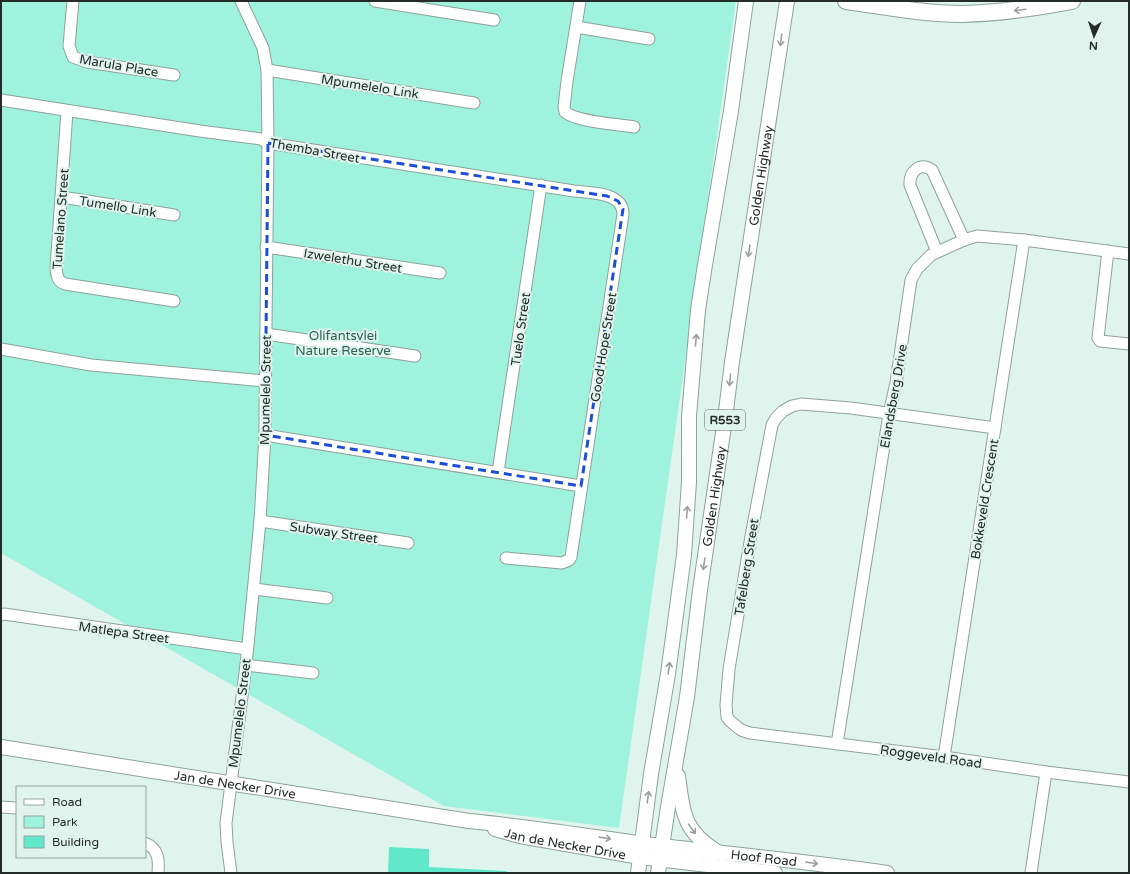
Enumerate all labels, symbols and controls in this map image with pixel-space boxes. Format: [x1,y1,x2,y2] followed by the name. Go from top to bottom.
[1014,6,1027,14] one-way arrow
[1074,16,1114,56] north arrow
[777,33,785,46] one-way arrow
[1089,39,1098,52] text: N
[78,51,160,81] street label: Marula Place
[320,71,420,103] street label: Mpumelelo Link
[746,124,777,227] street label: Golden Highway
[269,135,361,167] street label: Themba Street
[49,168,73,270] street label: Tumelano Street
[78,193,158,221] street label: Tumello Link
[745,244,753,257] one-way arrow
[302,245,403,277] street label: Izwelethu Street
[508,291,534,367] street label: Tuelo Street
[587,291,621,403] street label: Good Hope Street
[295,328,391,359] park label: Olifantsvlei Nature Reserve
[692,334,699,347] one-way arrow
[257,335,275,445] street label: Mpumelelo Street
[877,343,911,449] street label: Elandsberg Drive
[726,373,734,386] one-way arrow
[705,410,745,430] road number: R553
[968,438,1002,560] street label: Bokkeveld Crescent
[699,445,730,548] street label: Golden Highway
[683,505,690,518] one-way arrow
[731,517,763,617] street label: Tafelberg Street
[289,519,379,547] street label: Subway Street
[700,557,708,570] one-way arrow
[78,619,170,647] street label: Matlepa Street
[225,657,255,769] street label: Mpumelelo Street
[665,662,673,675] one-way arrow
[879,742,983,772] street label: Roggeveld Road
[173,767,297,803] street label: Jan de Necker Drive
[16,786,146,858] legend
[644,791,652,804] one-way arrow
[52,795,82,809] text: Road
[52,815,78,829] text: Park
[688,824,696,835] one-way arrow
[503,825,627,863] street label: Jan de Necker Drive
[598,834,611,842] one-way arrow
[52,835,99,849] text: Building
[730,847,798,870] street label: Hoof Road
[805,859,818,867] one-way arrow

